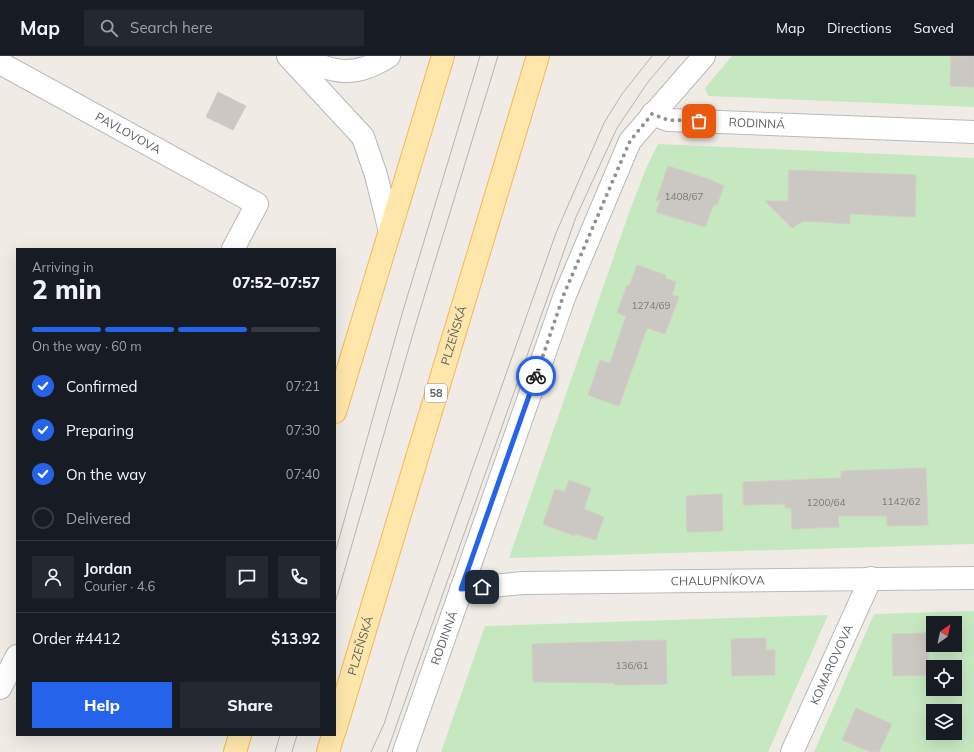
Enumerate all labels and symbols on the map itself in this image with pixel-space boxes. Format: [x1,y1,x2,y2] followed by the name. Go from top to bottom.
[682,104,716,138] pin
[93,109,164,157] street label: PAVLOVOVA
[728,114,785,132] street label: RODINNÁ
[665,190,703,203] house number: 1408/67
[632,299,670,312] house number: 1274/69
[437,304,469,367] street label: PLZEŇSKÁ
[516,356,556,396] courier
[425,384,447,402] road number: 58
[882,495,920,508] house number: 1142/62
[807,496,845,509] house number: 1200/64
[465,570,499,604] pin
[671,572,765,588] street label: CHALUPNÍKOVA
[427,608,460,667] street label: RODINNÁ
[344,614,376,677] street label: PLZEŇSKÁ
[926,616,962,652] north arrow
[806,622,856,707] street label: KOMAROVOVA
[616,659,648,672] house number: 136/61

